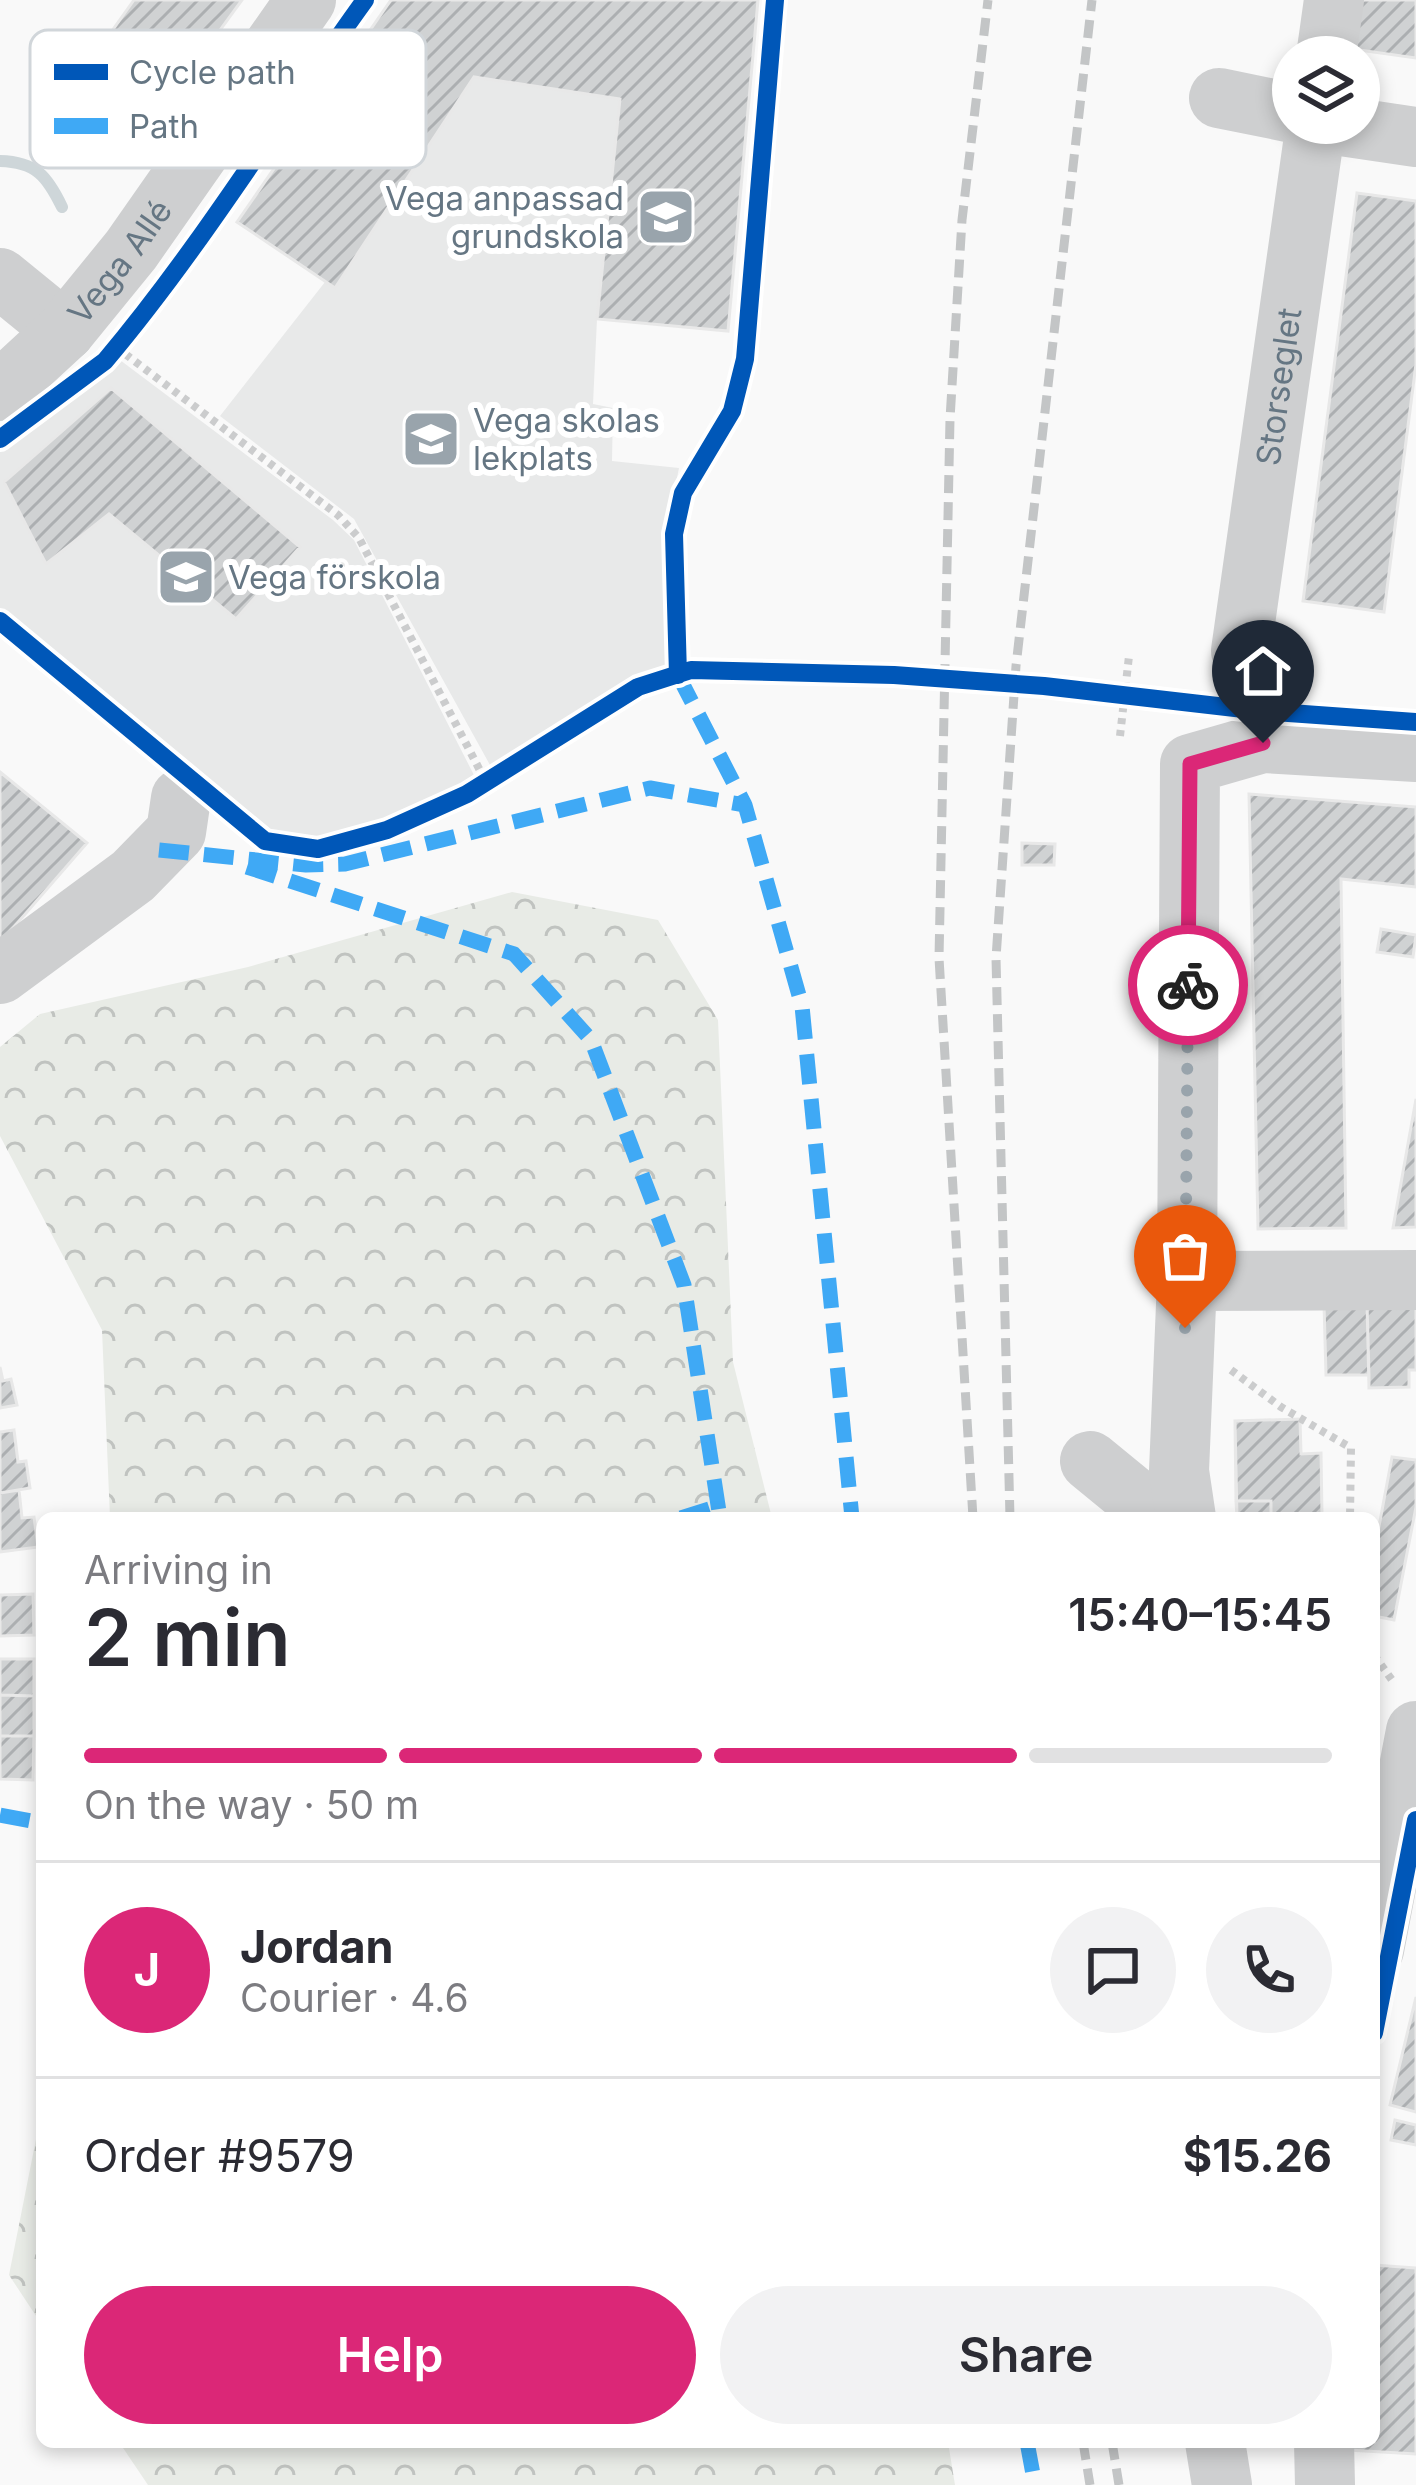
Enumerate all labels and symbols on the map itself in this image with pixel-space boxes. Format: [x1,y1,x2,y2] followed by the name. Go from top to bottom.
[30,30,426,168] legend
[129,52,296,92] text: Cycle path
[129,106,199,146] text: Path
[385,178,624,256] place label: Vega anpassad grundskola
[635,186,697,248] school or university icon: Vega anpassad grundskola
[59,192,180,332] street label: Vega Allé
[1248,305,1310,468] street label: Storseglet
[473,400,660,478] place label: Vega skolas lekplats
[400,408,462,470] school or university icon: Vega skolas lekplats
[155,546,217,608] school or university icon: Vega förskola
[228,557,441,597] place label: Vega förskola
[1212,620,1314,743] pin
[1128,925,1248,1045] courier
[1134,1205,1236,1328] pin

